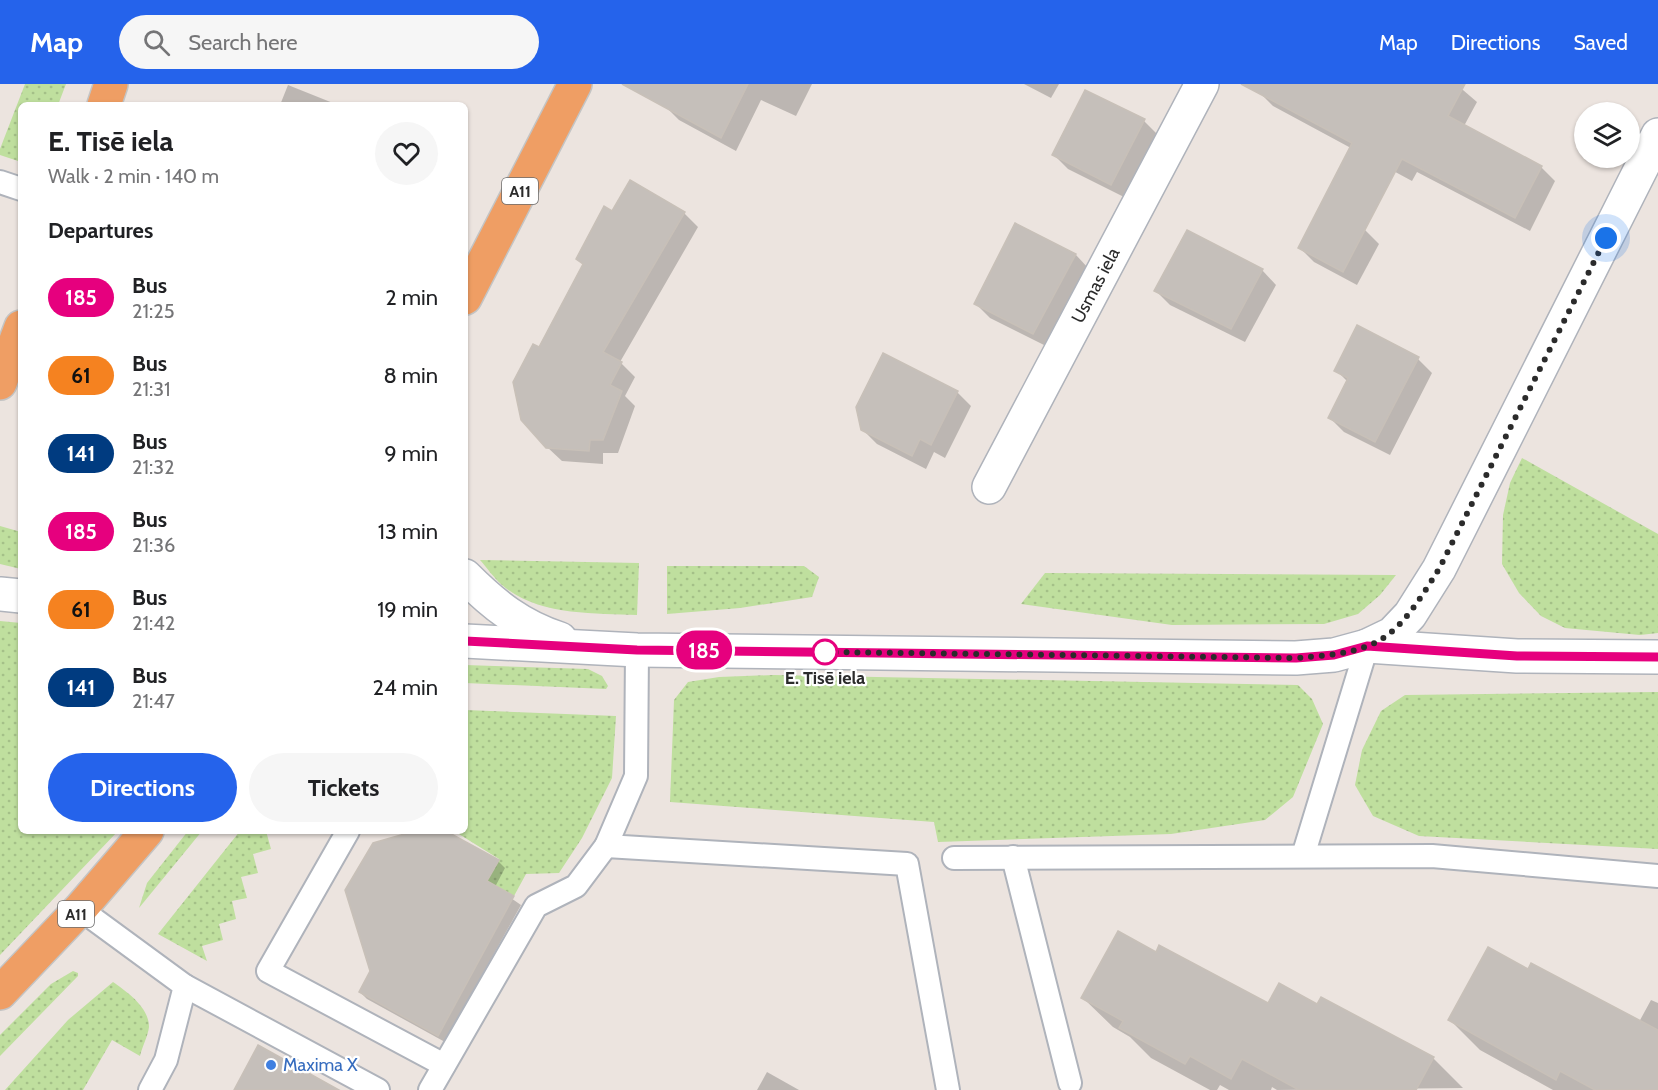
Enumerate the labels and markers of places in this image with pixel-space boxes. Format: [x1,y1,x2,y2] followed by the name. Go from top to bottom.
[812,639,838,665] marker: E. Tisē iela
[785,667,865,689] place label: E. Tisē iela
[283,1054,358,1076] place label: Maxima X
[264,1058,278,1072] marker: Maxima X

